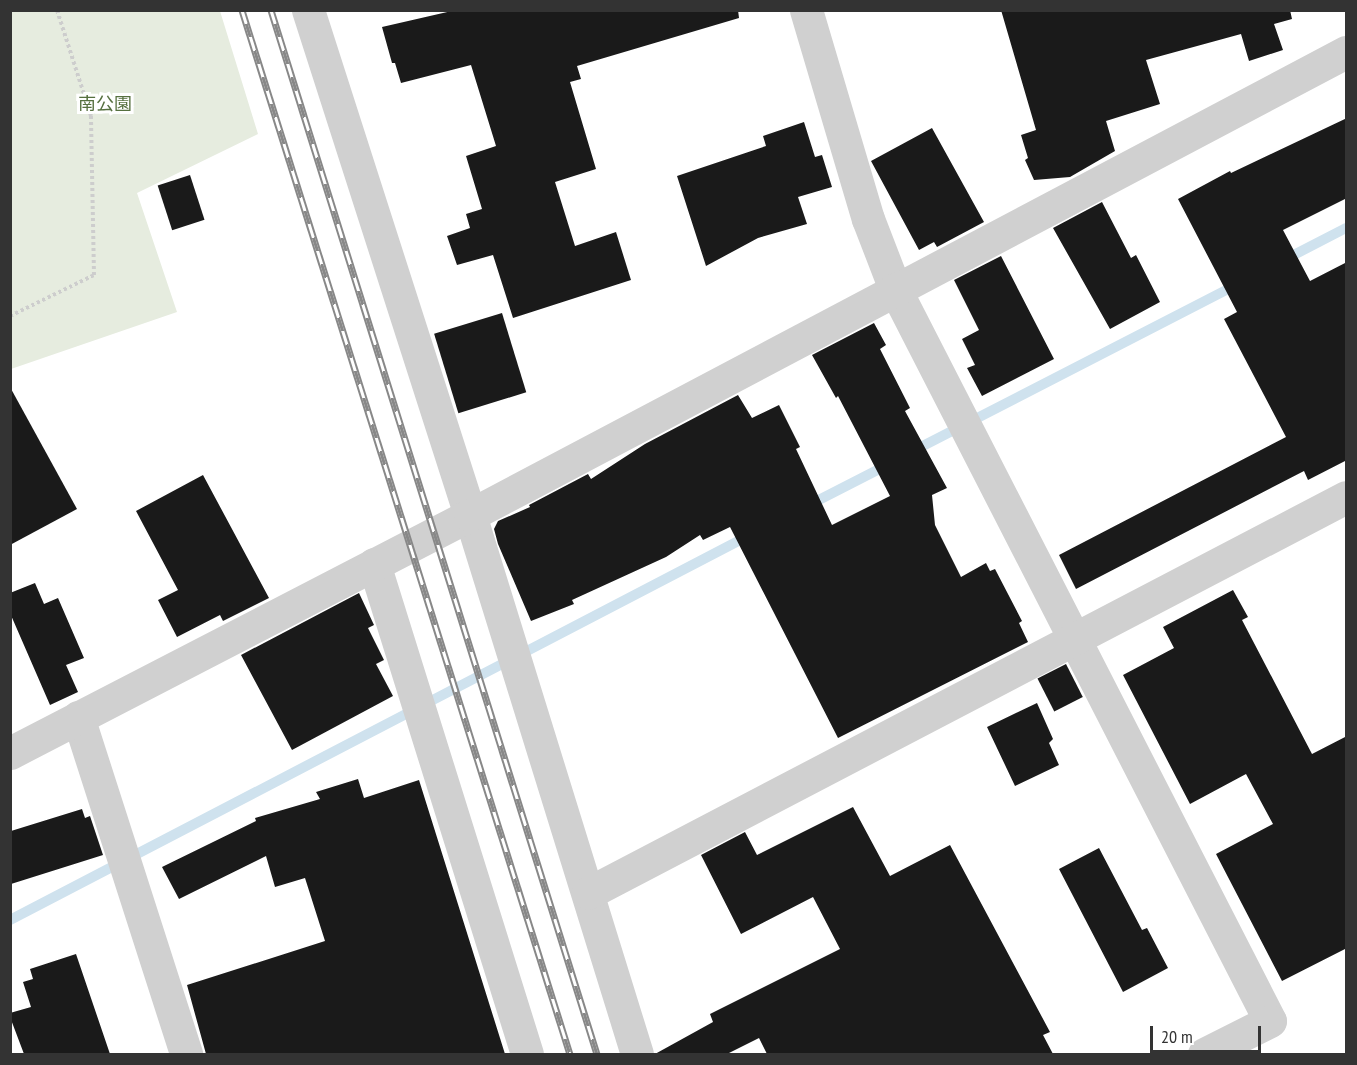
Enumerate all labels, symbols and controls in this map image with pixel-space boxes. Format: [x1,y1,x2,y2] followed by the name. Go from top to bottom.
[78,93,132,115] park label: 南公園
[1153,1014,1264,1052] scale bar
[1161,1025,1193,1048] text: 20 m

